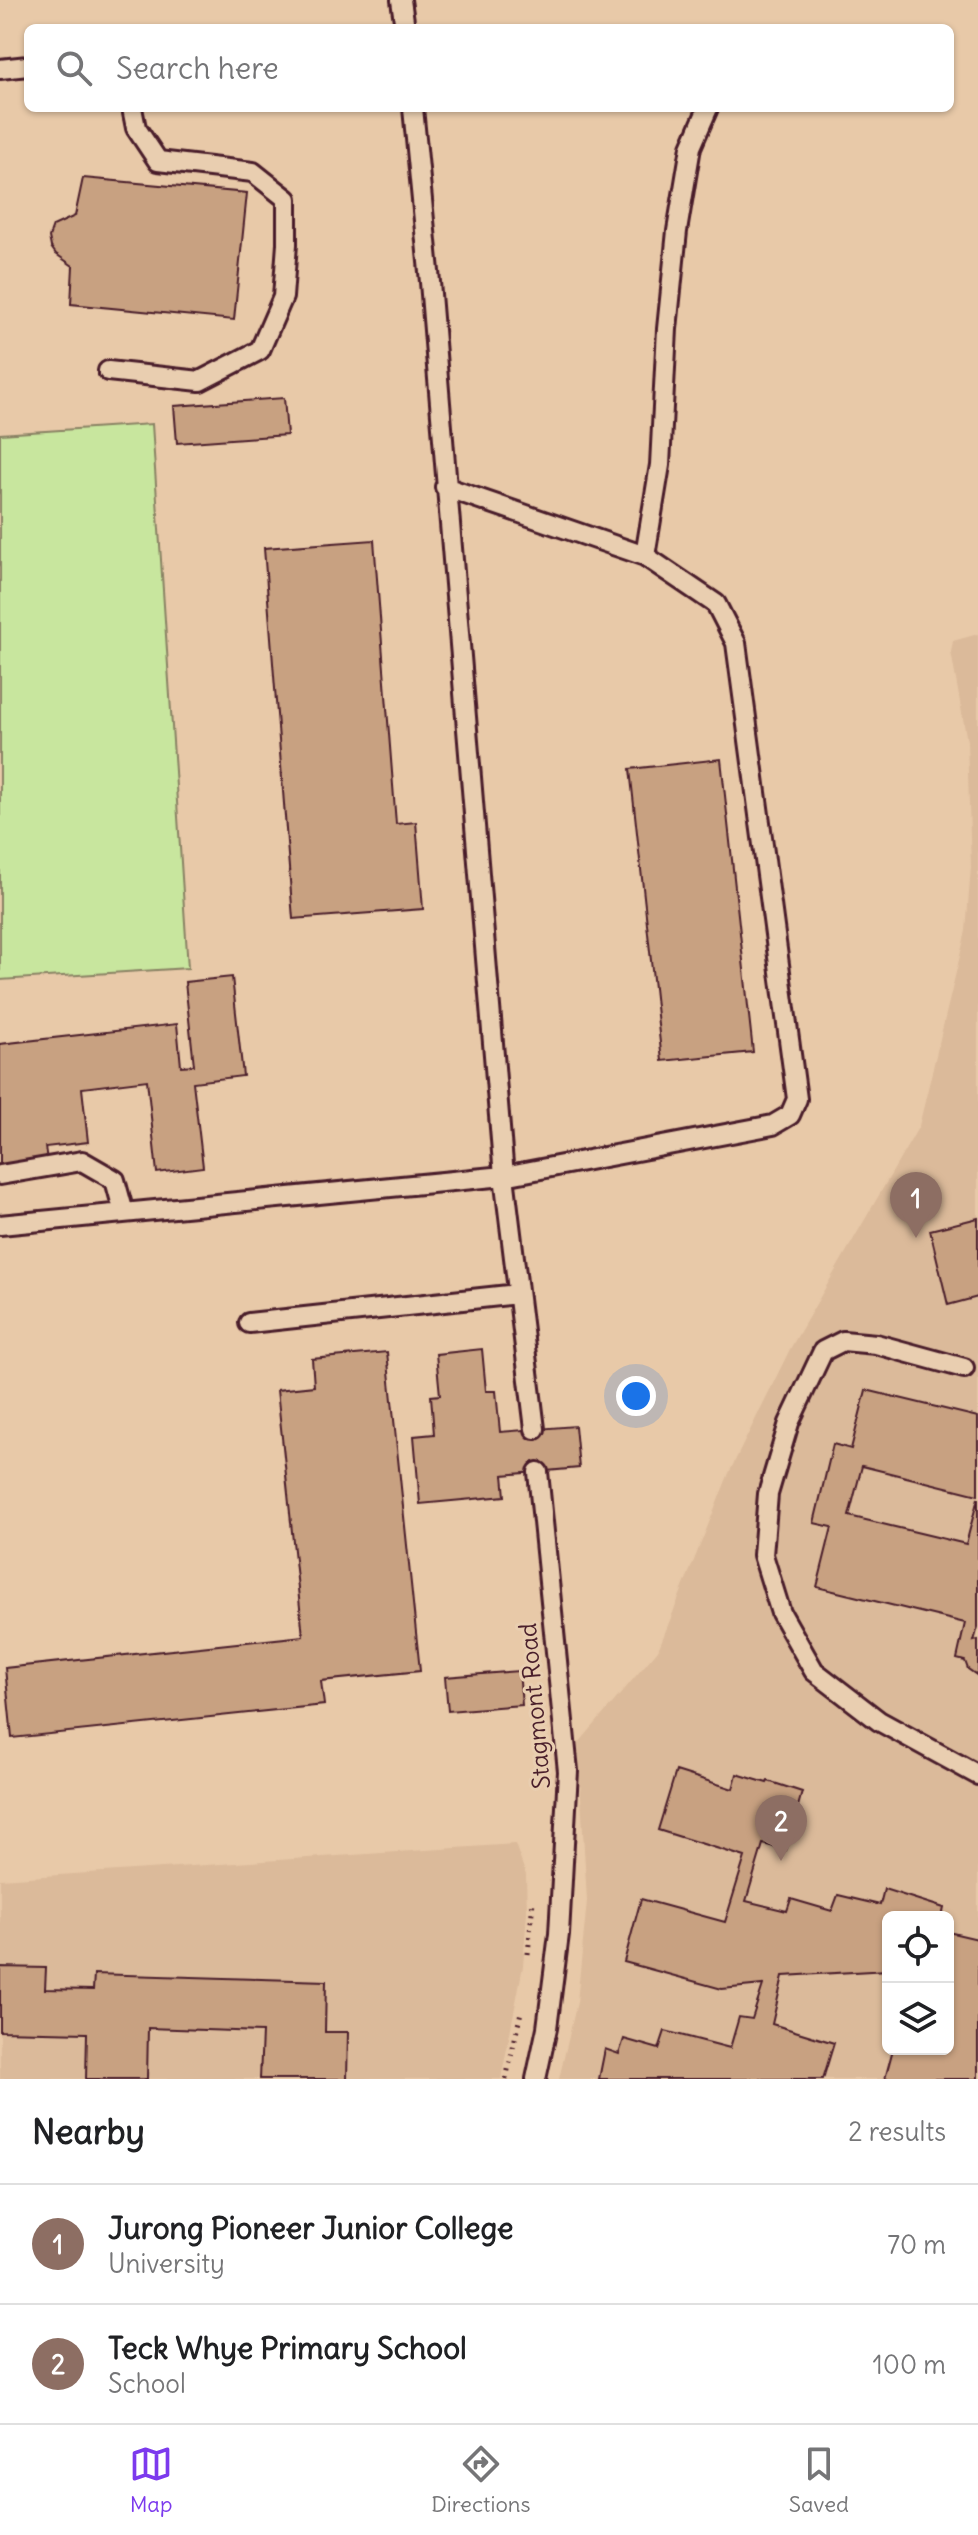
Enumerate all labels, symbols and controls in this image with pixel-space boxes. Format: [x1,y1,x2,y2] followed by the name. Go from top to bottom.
[24,24,954,112] search box
[52,46,96,90] icon: search
[116,49,279,87] text: Search here
[890,1172,942,1238] pin: 1
[616,1376,656,1416] your location
[512,1622,556,1790] street label: Stagmont Road
[755,1795,807,1861] pin: 2
[882,1911,954,2055] map controls
[882,1911,954,1983] button: locate
[882,1983,954,2055] button: layers
[32,2110,145,2153] text: Nearby
[848,2115,946,2148] text: 2 results
[108,2209,513,2247] text: Jurong Pioneer Junior College
[53,2228,63,2261] text: 1
[887,2228,946,2261] text: 70 m
[108,2247,225,2280] text: University
[108,2329,467,2367] text: Teck Whye Primary School
[51,2348,65,2381] text: 2
[872,2348,946,2381] text: 100 m
[108,2367,186,2400] text: School
[129,2442,173,2518] tab: Map
[431,2442,531,2518] tab: Directions
[789,2442,849,2518] tab: Saved

